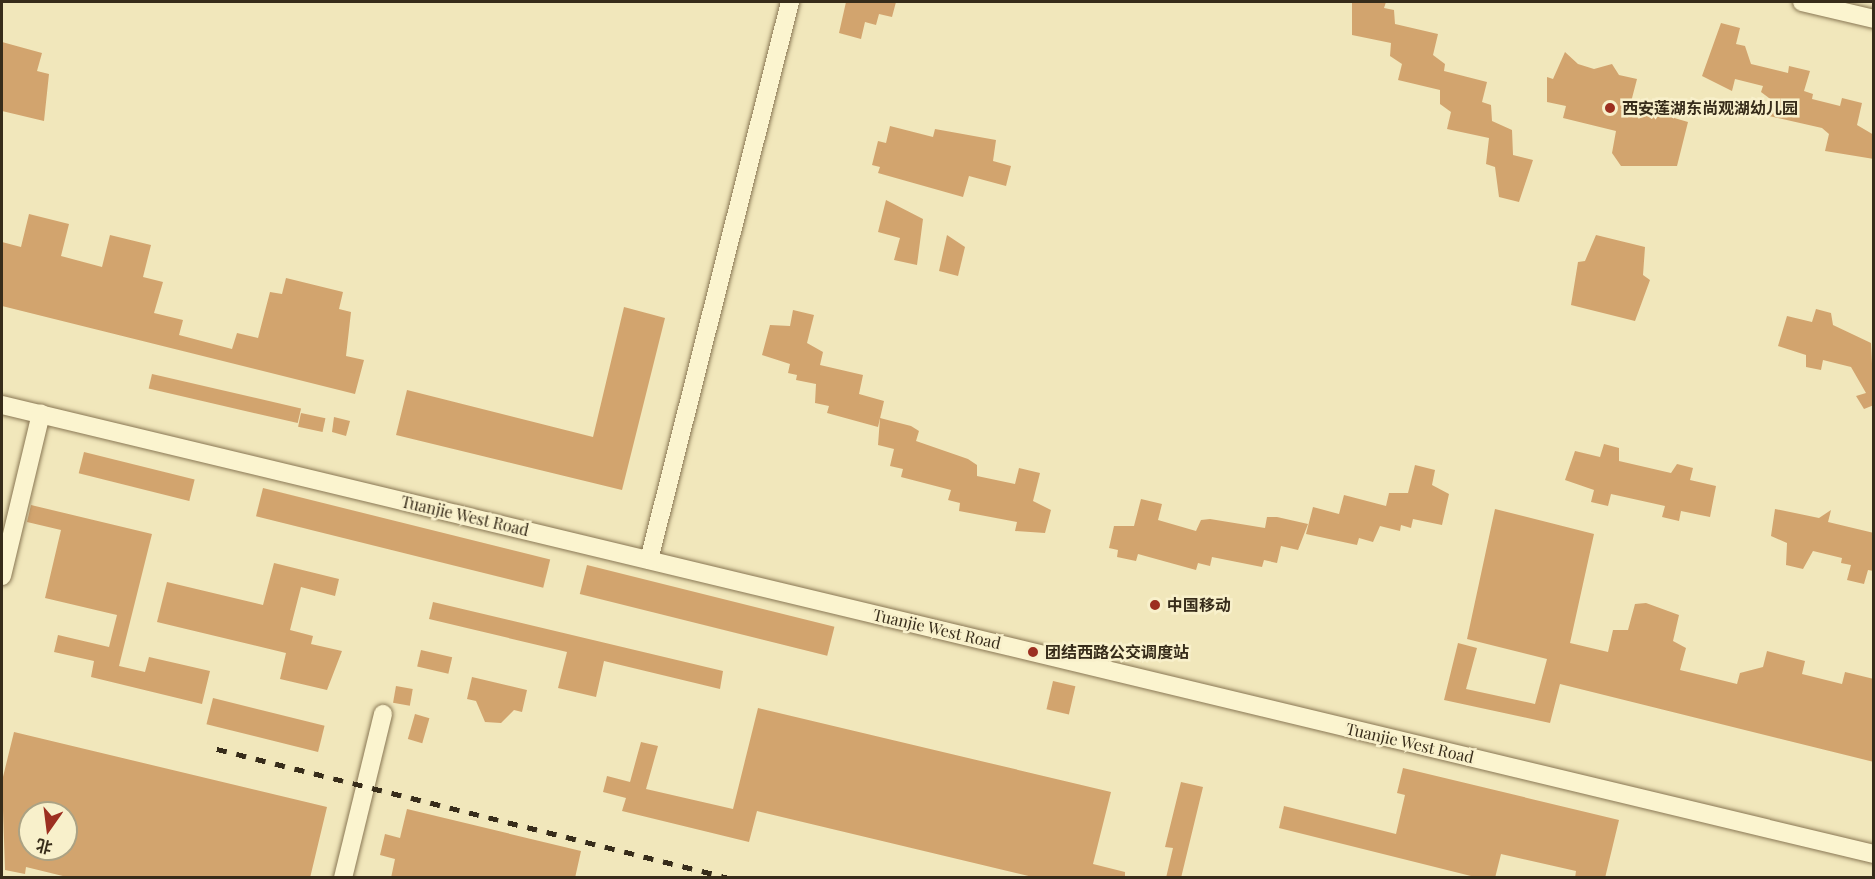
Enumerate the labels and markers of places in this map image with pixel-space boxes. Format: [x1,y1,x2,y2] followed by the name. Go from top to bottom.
[1622,98,1798,118] place label: 西安莲湖东尚观湖幼儿园
[1603,101,1617,115] marker: 西安莲湖东尚观湖幼儿园
[1167,595,1231,615] place label: 中国移动
[1148,598,1162,612] marker: 中国移动
[1045,642,1189,662] place label: 团结西路公交调度站
[1026,645,1040,659] marker: 团结西路公交调度站

